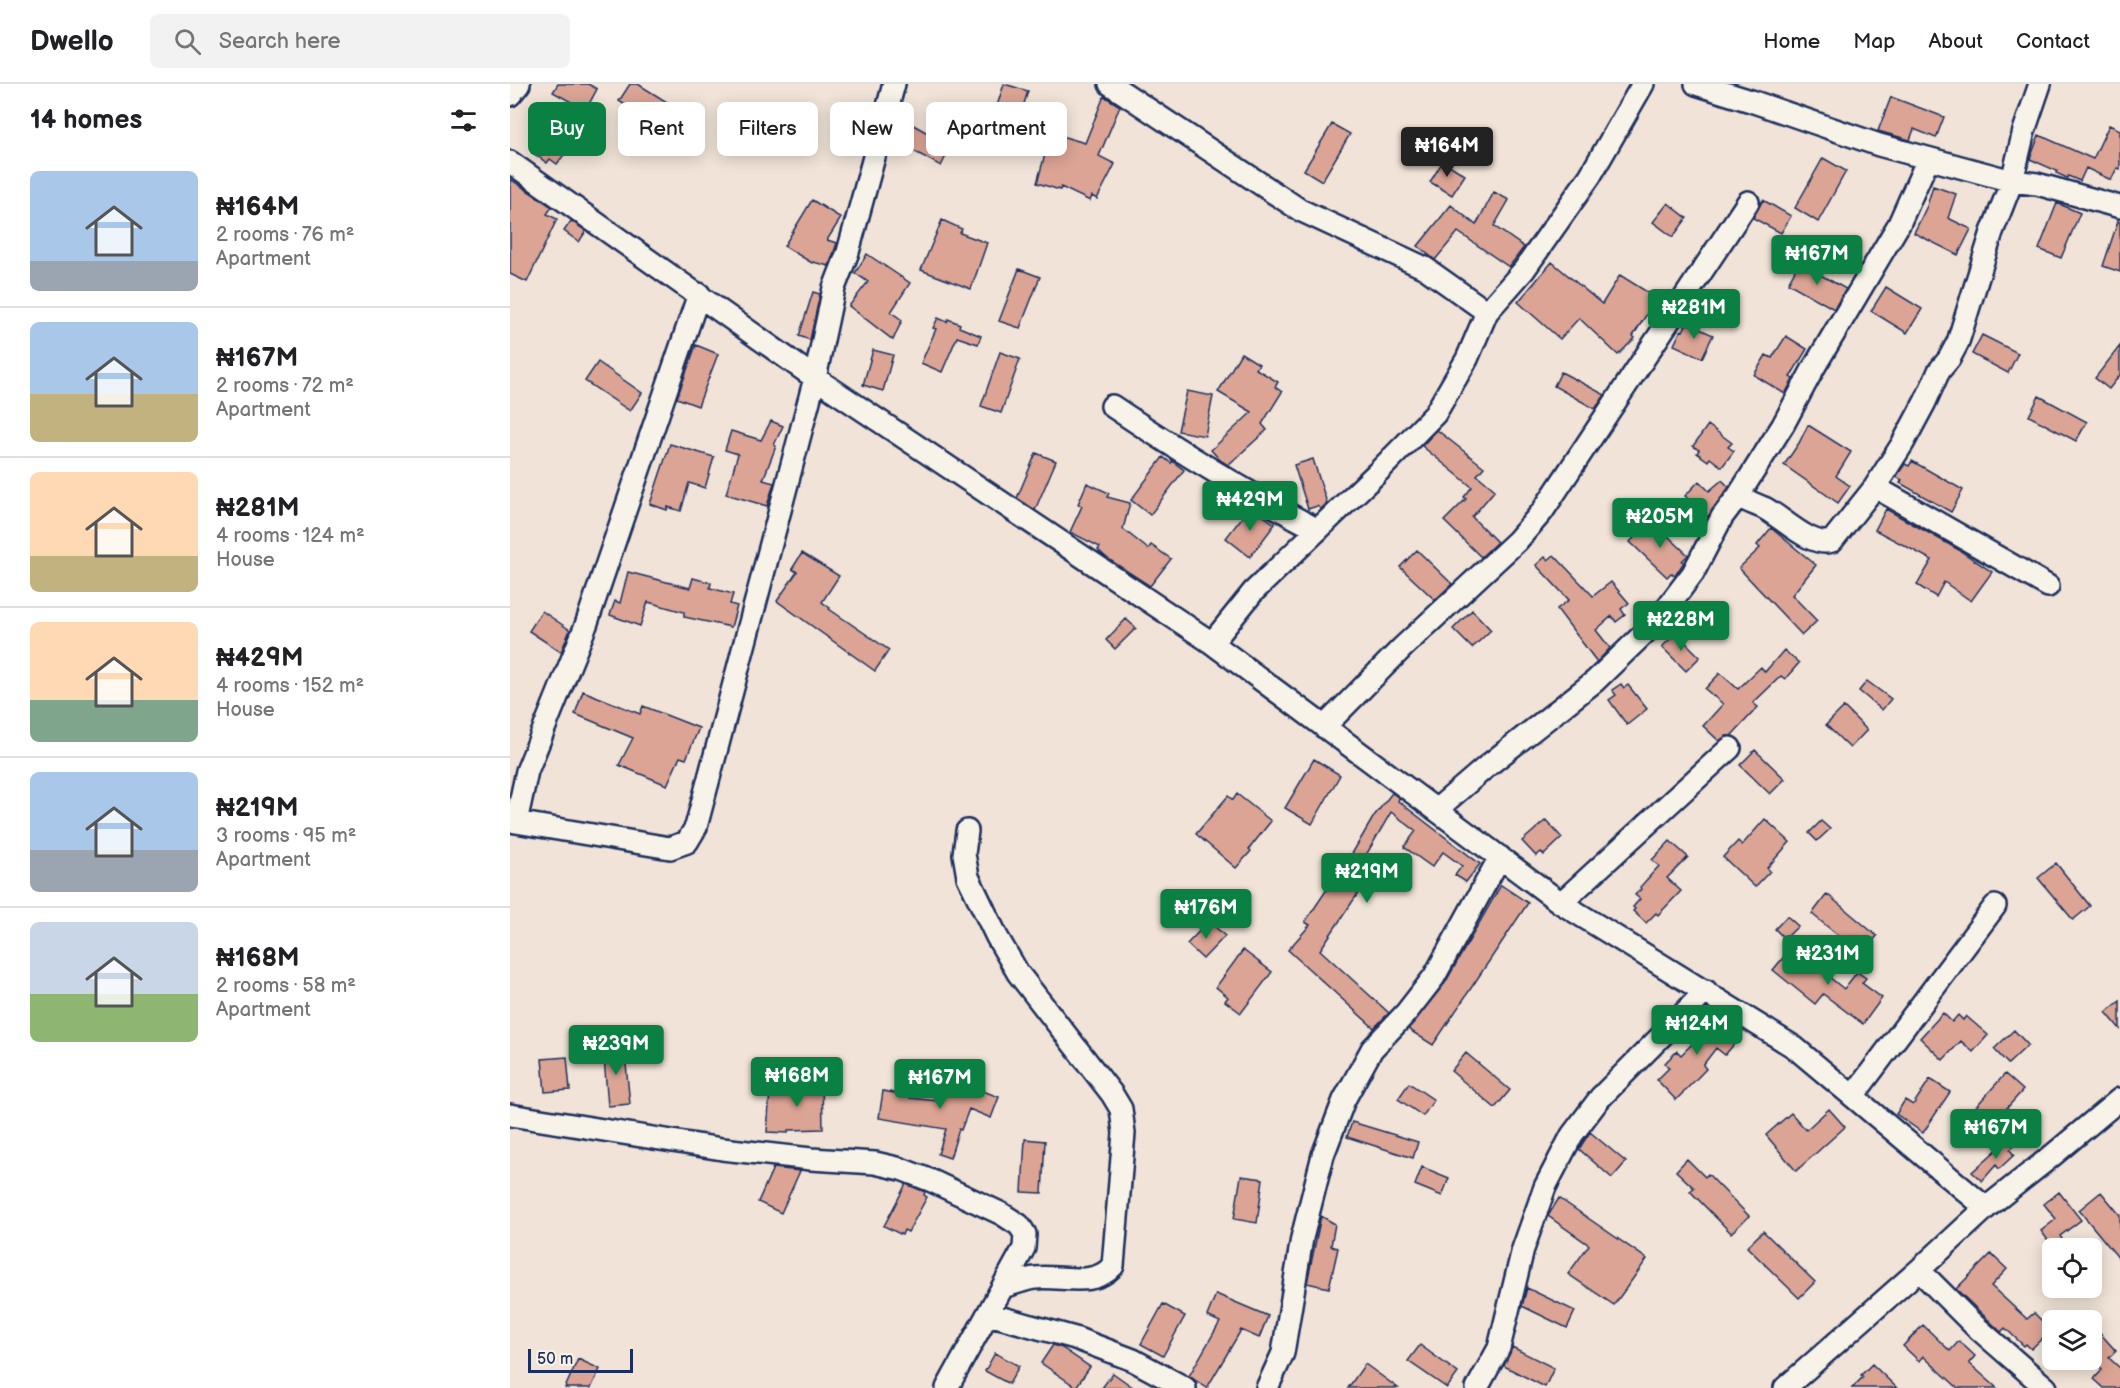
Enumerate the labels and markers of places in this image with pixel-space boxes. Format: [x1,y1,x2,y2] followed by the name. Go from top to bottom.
[1405,127,1489,178] pin: ₦164M
[1775,235,1859,286] pin: ₦167M
[1652,289,1736,340] pin: ₦281M
[1208,481,1292,532] pin: ₦429M
[1618,498,1702,549] pin: ₦205M
[1639,601,1723,652] pin: ₦228M
[1325,853,1409,904] pin: ₦219M
[1164,889,1248,940] pin: ₦176M
[1786,935,1870,986] pin: ₦231M
[1655,1005,1739,1056] pin: ₦124M
[574,1025,658,1076] pin: ₦239M
[755,1057,839,1108] pin: ₦168M
[898,1059,982,1110] pin: ₦167M
[1954,1109,2038,1160] pin: ₦167M

